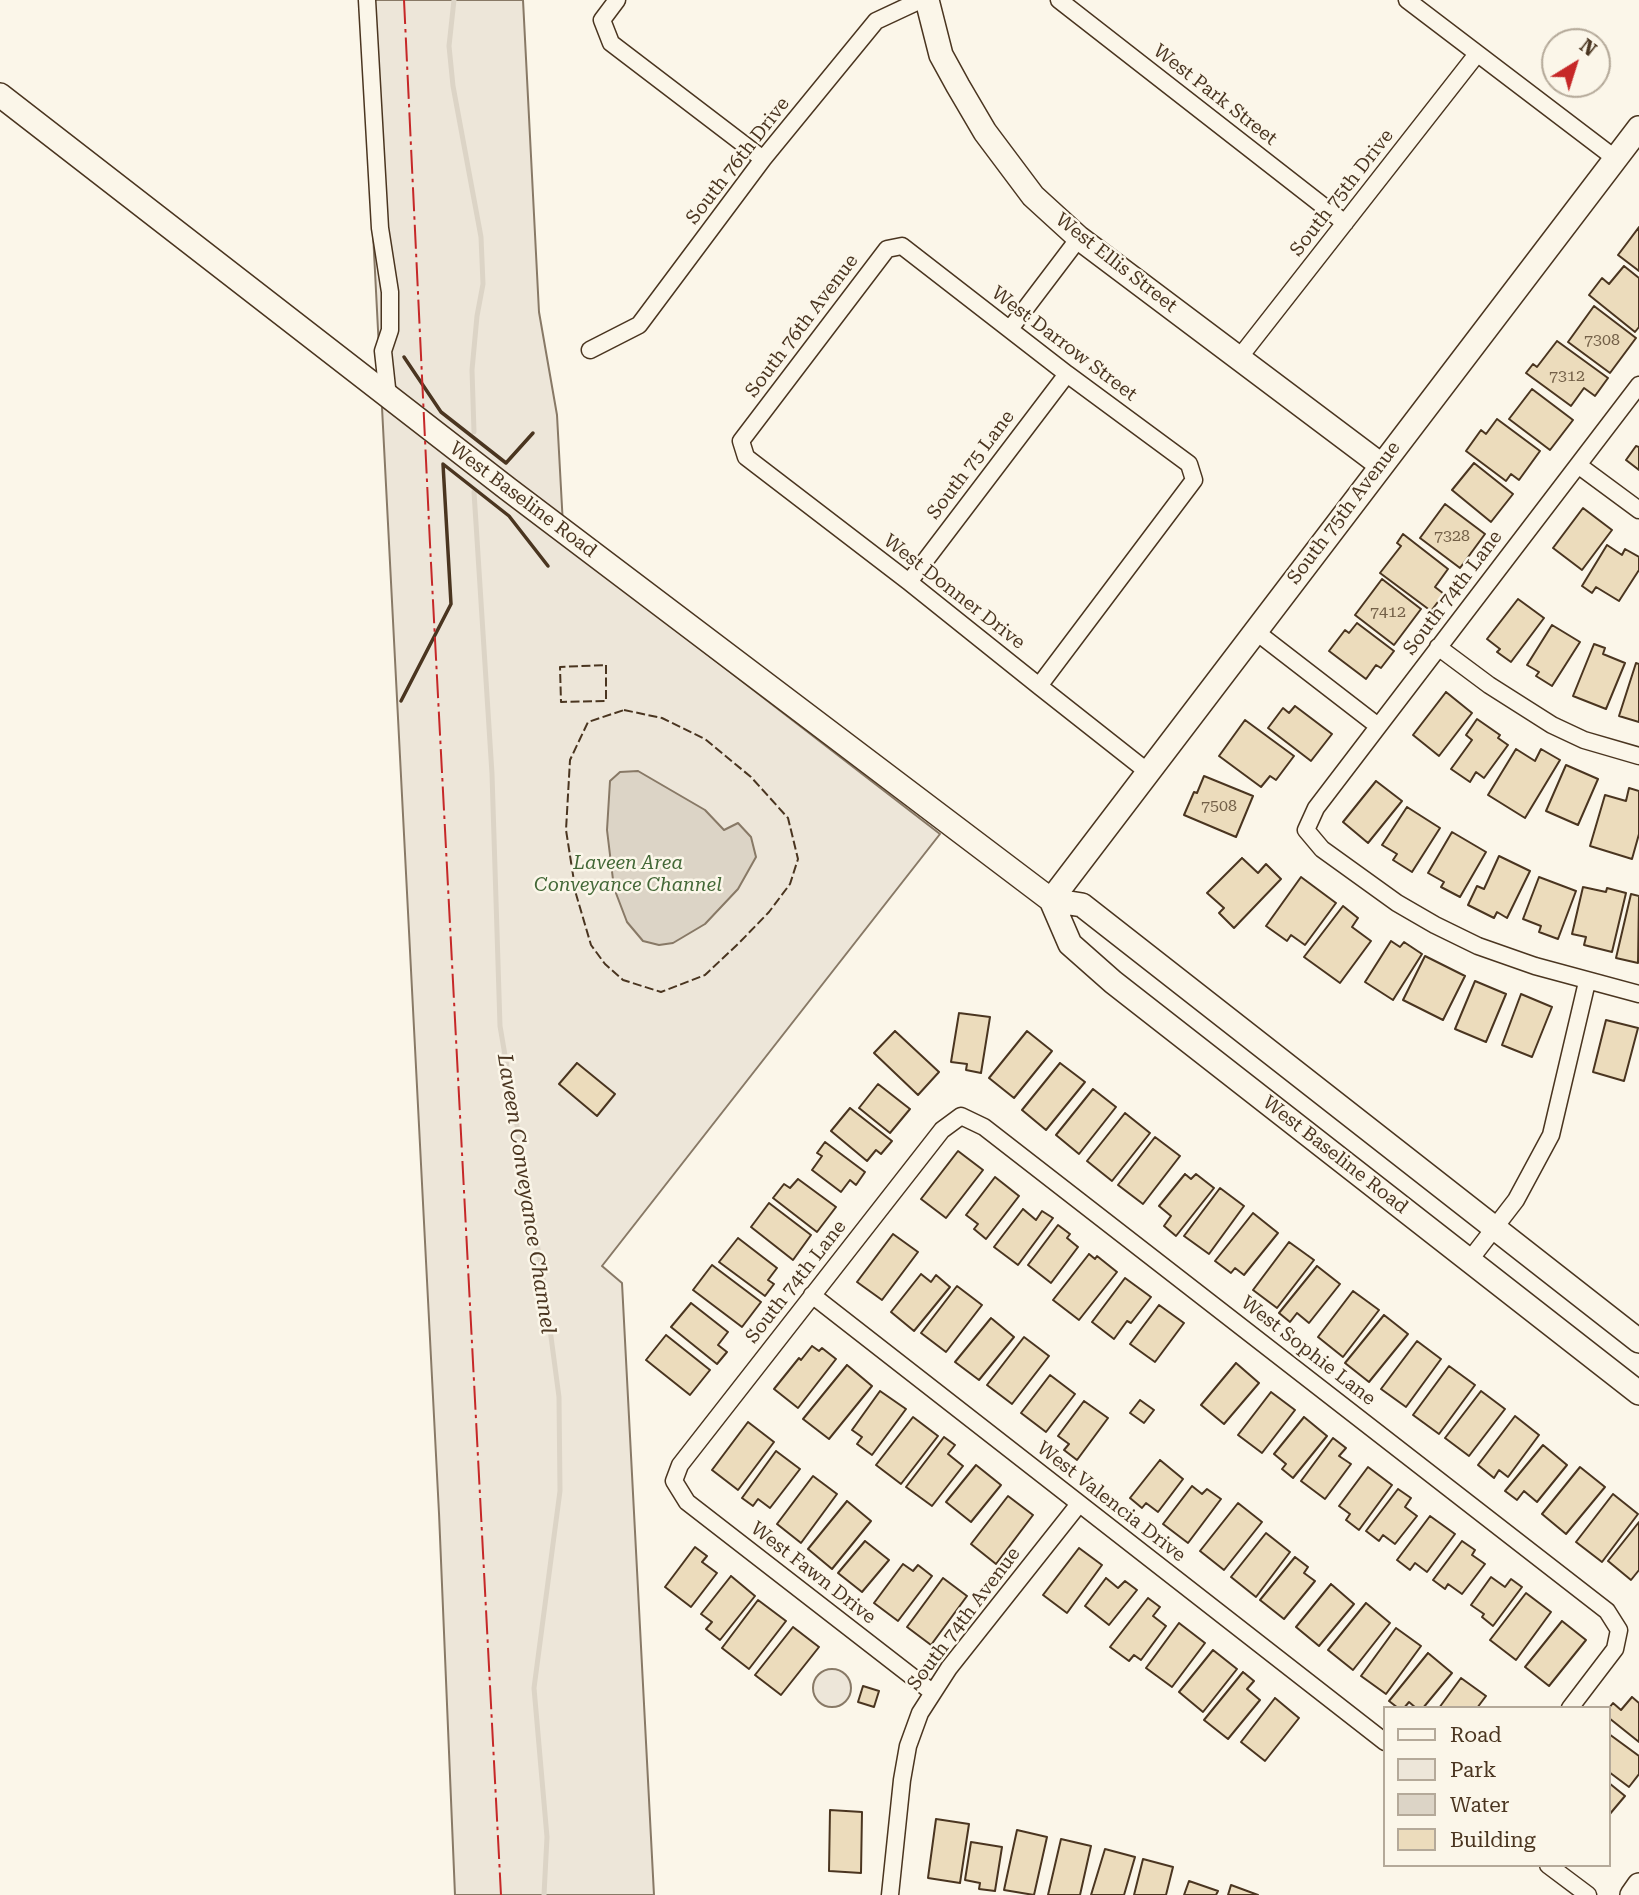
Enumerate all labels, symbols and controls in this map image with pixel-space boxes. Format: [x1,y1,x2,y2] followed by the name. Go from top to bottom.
[1541,28,1611,98] north arrow
[1575,34,1601,61] text: N
[1148,40,1282,150] street label: West Park Street
[681,93,795,229] street label: South 76th Drive
[1285,125,1399,261] street label: South 75th Drive
[1051,208,1181,318] street label: West Ellis Street
[741,250,863,402] street label: South 76th Avenue
[987,282,1141,406] street label: West Darrow Street
[1584,330,1620,350] house number: 7308
[1549,366,1585,386] house number: 7312
[923,406,1019,524] street label: South 75 Lane
[445,437,601,563] street label: West Baseline Road
[1283,437,1405,589] street label: South 75th Avenue
[1399,526,1507,660] street label: South 74th Lane
[1434,526,1470,546] house number: 7328
[879,530,1029,654] street label: West Donner Drive
[1370,602,1406,622] house number: 7412
[1201,796,1237,816] house number: 7508
[534,852,722,896] park label: Laveen Area Conveyance Channel
[491,1052,561,1336] water label: Laveen Conveyance Channel
[1258,1091,1412,1219] street label: West Baseline Road
[741,1216,851,1348] street label: South 74th Lane
[1236,1291,1380,1411] street label: West Sophie Lane
[1032,1437,1190,1567] street label: West Valencia Drive
[746,1517,880,1629] street label: West Fawn Drive
[903,1543,1025,1695] street label: South 74th Avenue
[1384,1706,1611,1867] legend
[1450,1723,1502,1747] text: Road
[1450,1758,1496,1782] text: Park
[1450,1793,1509,1817] text: Water
[1450,1828,1536,1852] text: Building

